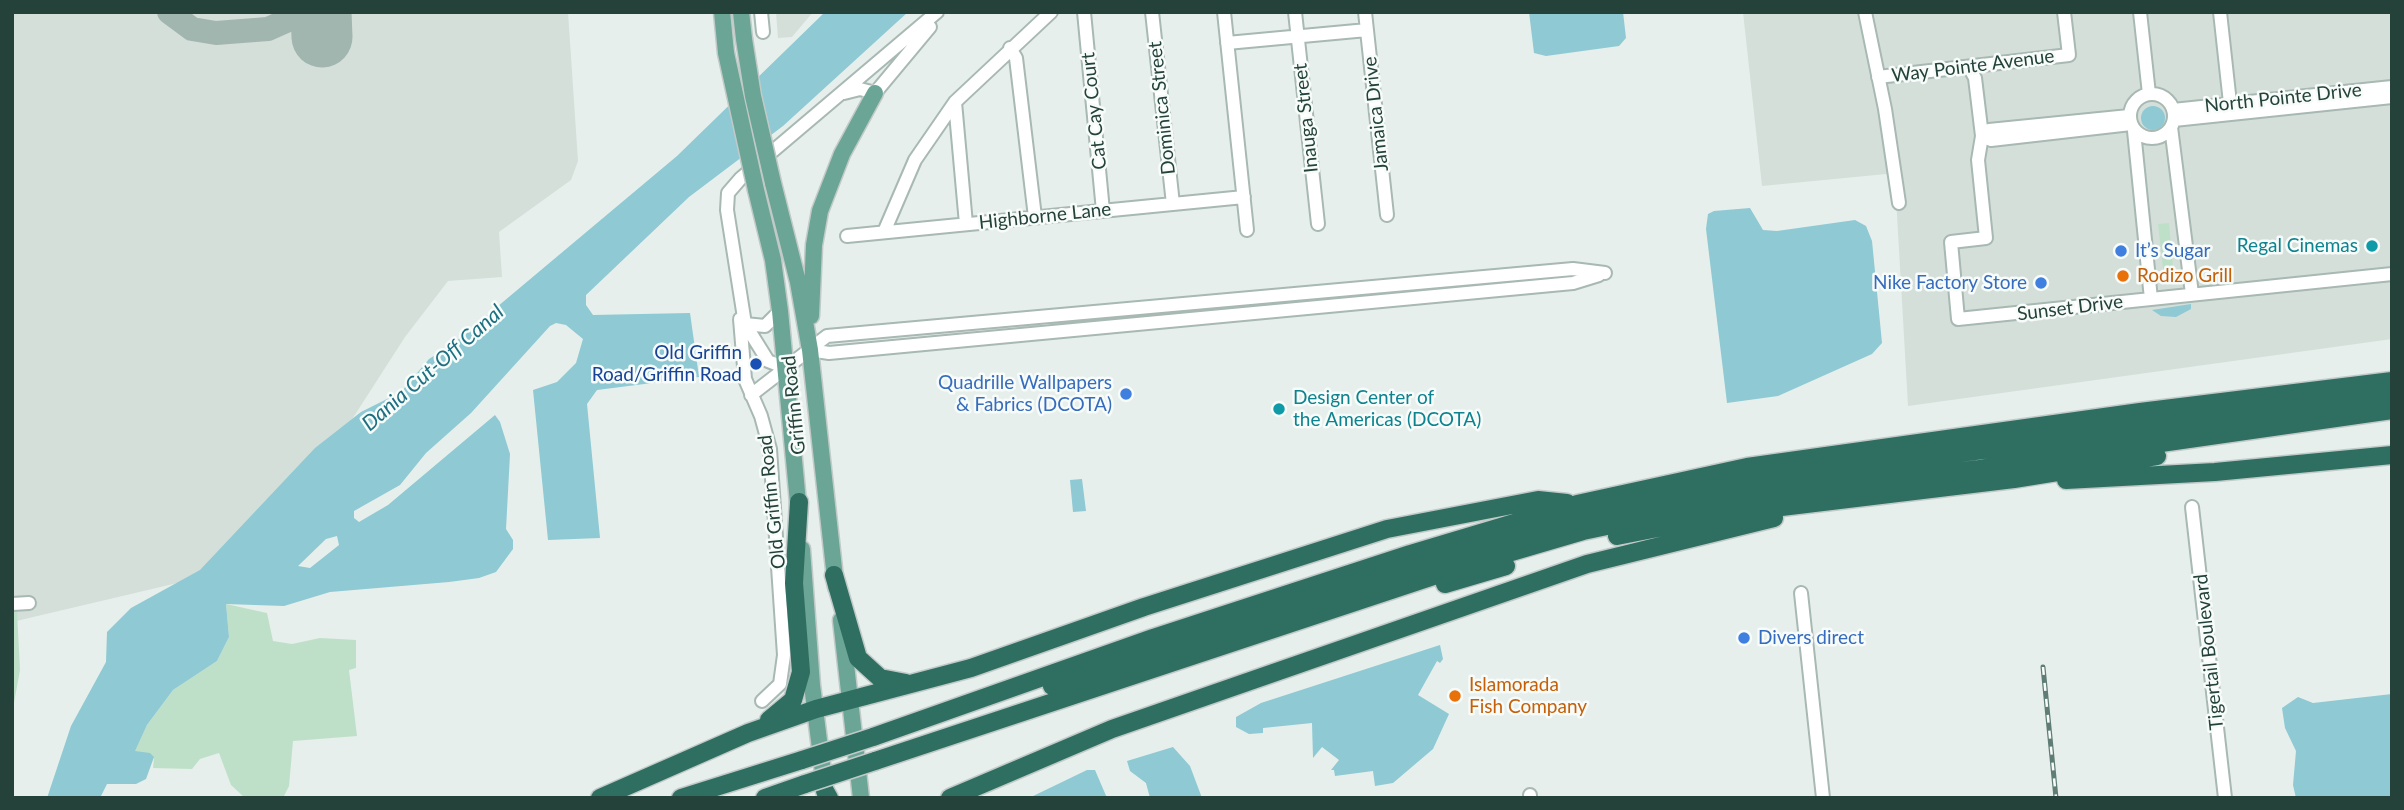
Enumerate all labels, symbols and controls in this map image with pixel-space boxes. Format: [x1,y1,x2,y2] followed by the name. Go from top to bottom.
[1144,40,1180,176] street label: Dominica Street
[1890,45,2056,87] street label: Way Pointe Avenue
[1077,51,1111,171] street label: Cat Cay Court
[1359,55,1393,173] street label: Jamaica Drive
[1289,62,1323,174] street label: Inauga Street
[2203,78,2363,118] street label: North Pointe Drive
[978,198,1112,234] street label: Highborne Lane
[2237,235,2358,257] place label: Regal Cinemas
[2364,238,2380,254] marker: Regal Cinemas
[2135,240,2211,262] place label: It’s Sugar
[2113,243,2129,259] marker: It’s Sugar
[2137,265,2232,287] place label: Rodizo Grill
[2115,268,2131,284] marker: Rodizo Grill
[1873,272,2027,294] place label: Nike Factory Store
[2033,275,2049,291] marker: Nike Factory Store
[2016,290,2124,326] street label: Sunset Drive
[357,300,509,436] water label: Dania Cut-Off Canal
[592,342,742,386] place label: Old Griffin Road/Griffin Road
[777,354,811,456] street label: Griffin Road
[748,356,764,372] marker: Old Griffin Road/Griffin Road
[938,372,1112,416] place label: Quadrille Wallpapers & Fabrics (DCOTA)
[1118,386,1134,402] marker: Quadrille Wallpapers & Fabrics (DCOTA)
[1293,387,1481,431] place label: Design Center of the Americas (DCOTA)
[1271,401,1287,417] marker: Design Center of the Americas (DCOTA)
[754,434,790,570] street label: Old Griffin Road
[2189,573,2229,731] street label: Tigertail Boulevard
[1758,627,1864,649] place label: Divers direct
[1736,630,1752,646] marker: Divers direct
[1469,674,1587,718] place label: Islamorada Fish Company
[1447,688,1463,704] marker: Islamorada Fish Company

